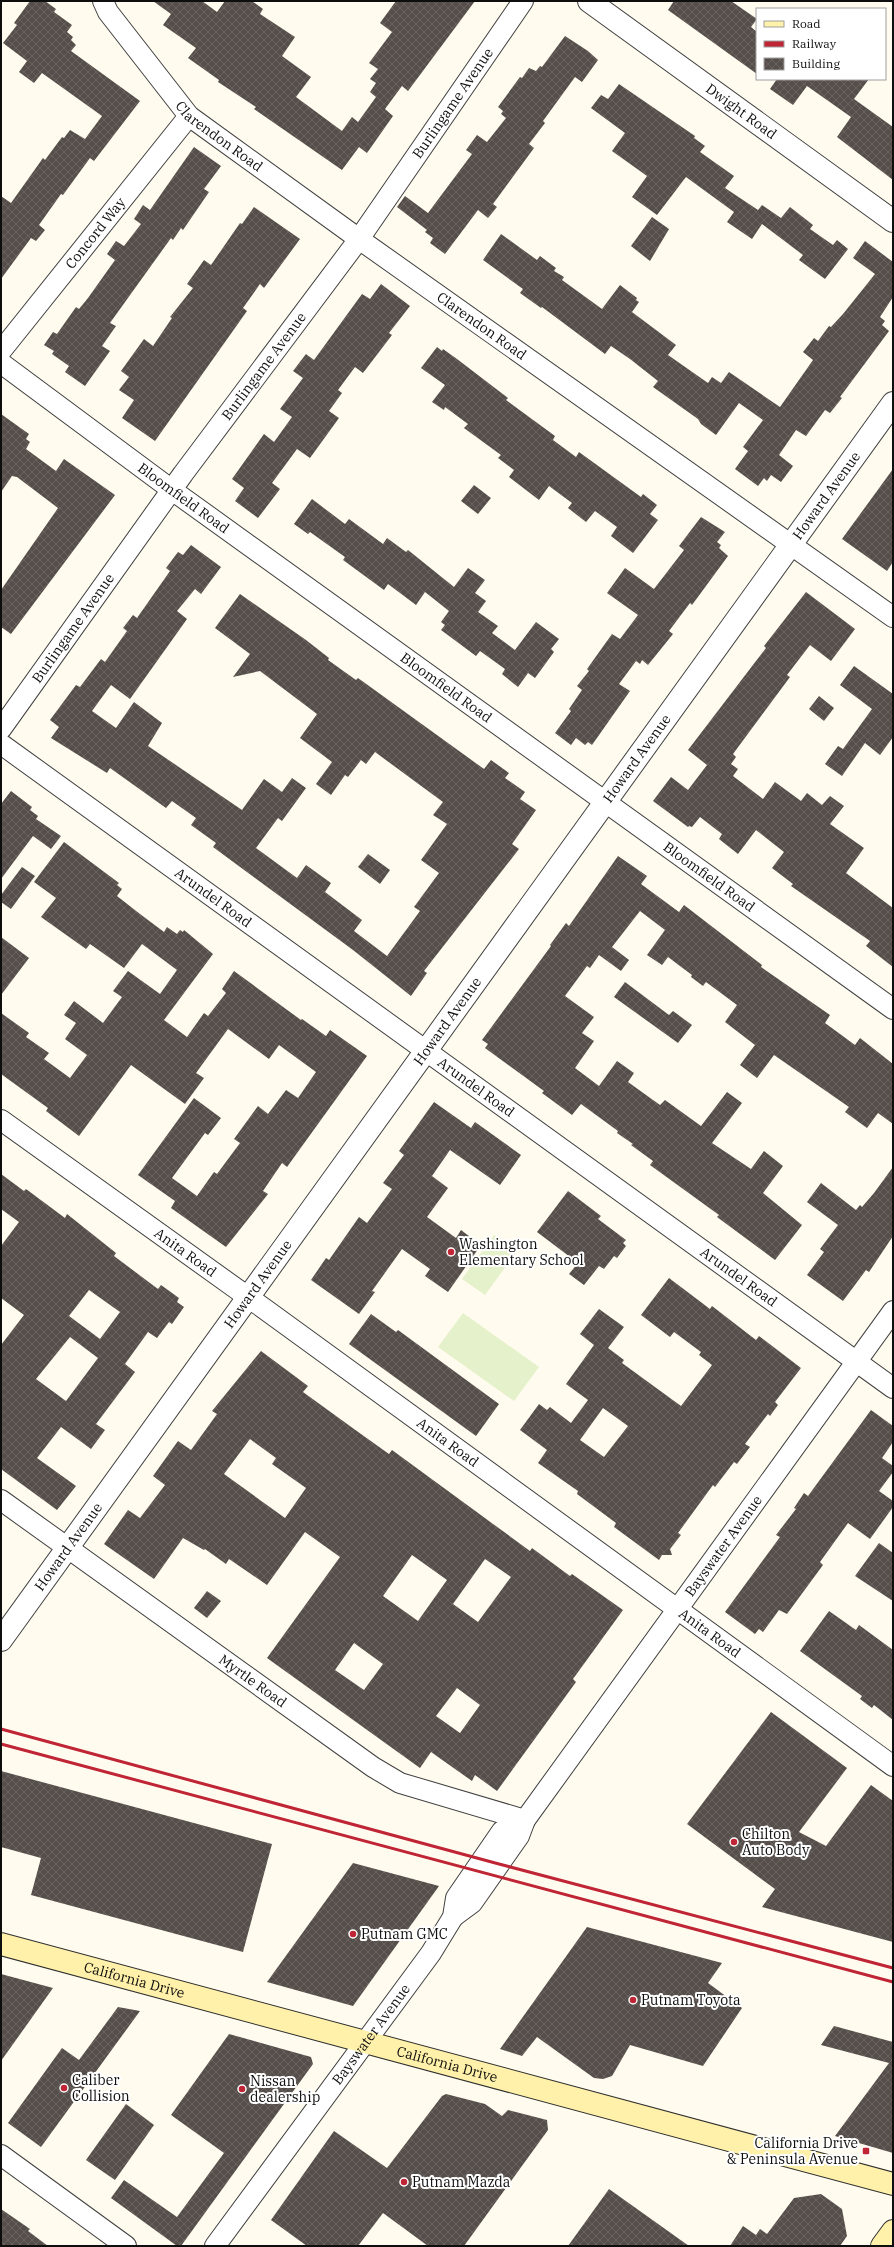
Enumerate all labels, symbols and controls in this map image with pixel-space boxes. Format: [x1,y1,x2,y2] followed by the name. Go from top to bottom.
[756,8,886,80] legend
[792,16,821,31] text: Road
[792,36,837,51] text: Railway
[408,44,497,162] street label: Burlingame Avenue
[792,56,840,71] text: Building
[702,80,781,143] street label: Dwight Road
[172,97,267,176] street label: Clarendon Road
[61,193,130,272] street label: Concord Way
[433,288,530,364] street label: Clarendon Road
[217,309,310,424] street label: Burlingame Avenue
[788,448,864,543] street label: Howard Avenue
[134,459,233,538] street label: Bloomfield Road
[28,570,118,686] street label: Burlingame Avenue
[397,648,496,727] street label: Bloomfield Road
[599,711,675,806] street label: Howard Avenue
[660,838,759,916] street label: Bloomfield Road
[171,864,256,931] street label: Arundel Road
[409,973,485,1069] street label: Howard Avenue
[434,1053,519,1121] street label: Arundel Road
[151,1224,220,1281] street label: Anita Road
[459,1235,584,1269] place label: Washington Elementary School
[220,1236,296,1332] street label: Howard Avenue
[697,1243,781,1311] street label: Arundel Road
[446,1247,456,1257] marker: Washington Elementary School
[413,1414,483,1471] street label: Anita Road
[681,1492,766,1600] street label: Bayswater Avenue
[30,1499,106,1594] street label: Howard Avenue
[675,1604,745,1662] street label: Anita Road
[215,1650,291,1712] street label: Myrtle Road
[742,1825,810,1859] place label: Chilton Auto Body
[729,1837,739,1847] marker: Chilton Auto Body
[361,1925,448,1943] place label: Putnam GMC
[348,1929,358,1939] marker: Putnam GMC
[82,1958,187,2002] street label: California Drive
[328,1980,414,2088] street label: Bayswater Avenue
[641,1991,741,2009] place label: Putnam Toyota
[628,1995,638,2005] marker: Putnam Toyota
[395,2042,500,2086] street label: California Drive
[72,2071,130,2105] place label: Caliber Collision
[250,2072,320,2106] place label: Nissan dealership
[59,2083,69,2093] marker: Caliber Collision
[237,2084,247,2094] marker: Nissan dealership
[727,2134,858,2168] place label: California Drive & Peninsula Avenue
[861,2146,871,2156] marker: California Drive & Peninsula Avenue
[412,2173,511,2191] place label: Putnam Mazda
[399,2177,409,2187] marker: Putnam Mazda

